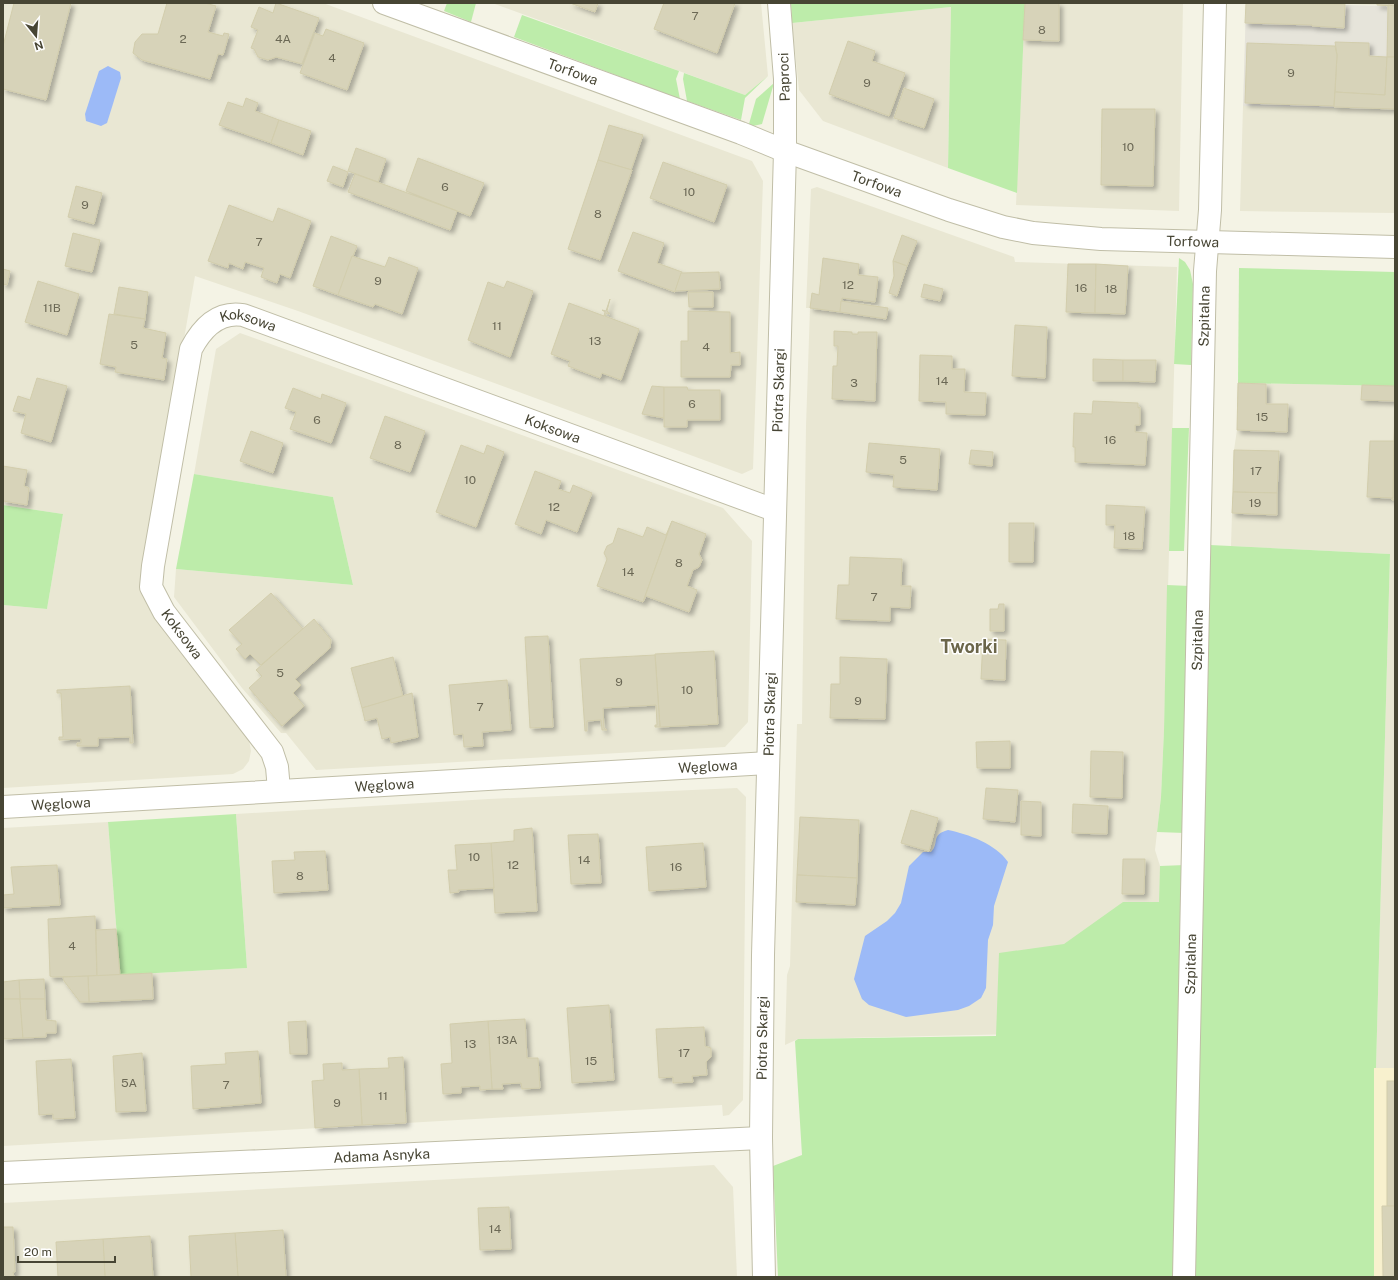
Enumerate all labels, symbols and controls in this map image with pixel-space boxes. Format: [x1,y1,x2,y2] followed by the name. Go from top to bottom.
[691,9,699,23] house number: 7
[16,16,56,56] north arrow
[1038,23,1046,37] house number: 8
[179,32,187,46] house number: 2
[275,32,292,46] house number: 4A
[33,39,45,53] text: N
[328,51,336,65] house number: 4
[775,52,793,102] street label: Paproci
[545,55,600,88] street label: Torfowa
[1287,66,1295,80] house number: 9
[863,76,871,90] house number: 9
[1122,140,1134,154] house number: 10
[849,168,904,200] street label: Torfowa
[441,180,449,194] house number: 6
[683,185,695,199] house number: 10
[81,198,89,212] house number: 9
[594,207,602,221] house number: 8
[1166,233,1219,250] street label: Torfowa
[255,235,263,249] house number: 7
[374,274,382,288] house number: 9
[842,278,854,292] house number: 12
[1075,281,1087,295] house number: 16
[1105,282,1118,296] house number: 18
[1195,286,1213,347] street label: Szpitalna
[43,301,61,315] house number: 11B
[218,306,279,335] street label: Koksowa
[492,319,502,333] house number: 11
[589,334,601,348] house number: 13
[130,338,138,352] house number: 5
[702,340,710,354] house number: 4
[769,348,788,433] street label: Piotra Skargi
[936,374,949,388] house number: 14
[850,376,858,390] house number: 3
[688,397,696,411] house number: 6
[1256,410,1269,424] house number: 15
[523,411,583,446] street label: Koksowa
[313,413,321,427] house number: 6
[1104,433,1116,447] house number: 16
[394,438,402,452] house number: 8
[899,453,907,467] house number: 5
[1250,464,1262,478] house number: 17
[464,473,476,487] house number: 10
[1249,496,1261,510] house number: 19
[548,500,560,514] house number: 12
[1123,529,1136,543] house number: 18
[675,556,683,570] house number: 8
[622,565,635,579] house number: 14
[870,590,878,604] house number: 7
[158,606,206,662] street label: Koksowa
[1189,609,1206,671] street label: Szpitalna
[940,636,998,657] district label: Tworki
[276,666,284,680] house number: 5
[760,672,779,756] street label: Piotra Skargi
[615,675,623,689] house number: 9
[681,683,693,697] house number: 10
[854,694,862,708] house number: 9
[476,700,484,714] house number: 7
[678,757,738,776] street label: Węglowa
[354,775,415,795] street label: Węglowa
[31,794,91,813] street label: Węglowa
[468,850,480,864] house number: 10
[578,853,591,867] house number: 14
[507,858,519,872] house number: 12
[670,860,682,874] house number: 16
[296,869,304,883] house number: 8
[1182,933,1199,995] street label: Szpitalna
[68,939,76,953] house number: 4
[754,996,771,1080] street label: Piotra Skargi
[497,1033,518,1047] house number: 13A
[464,1037,476,1051] house number: 13
[678,1046,690,1060] house number: 17
[585,1054,598,1068] house number: 15
[121,1076,138,1090] house number: 5A
[222,1078,230,1092] house number: 7
[378,1089,388,1103] house number: 11
[333,1096,341,1110] house number: 9
[333,1145,430,1166] street label: Adama Asnyka
[489,1222,502,1236] house number: 14
[18,1238,115,1264] scale bar
[24,1245,52,1259] text: 20 m

